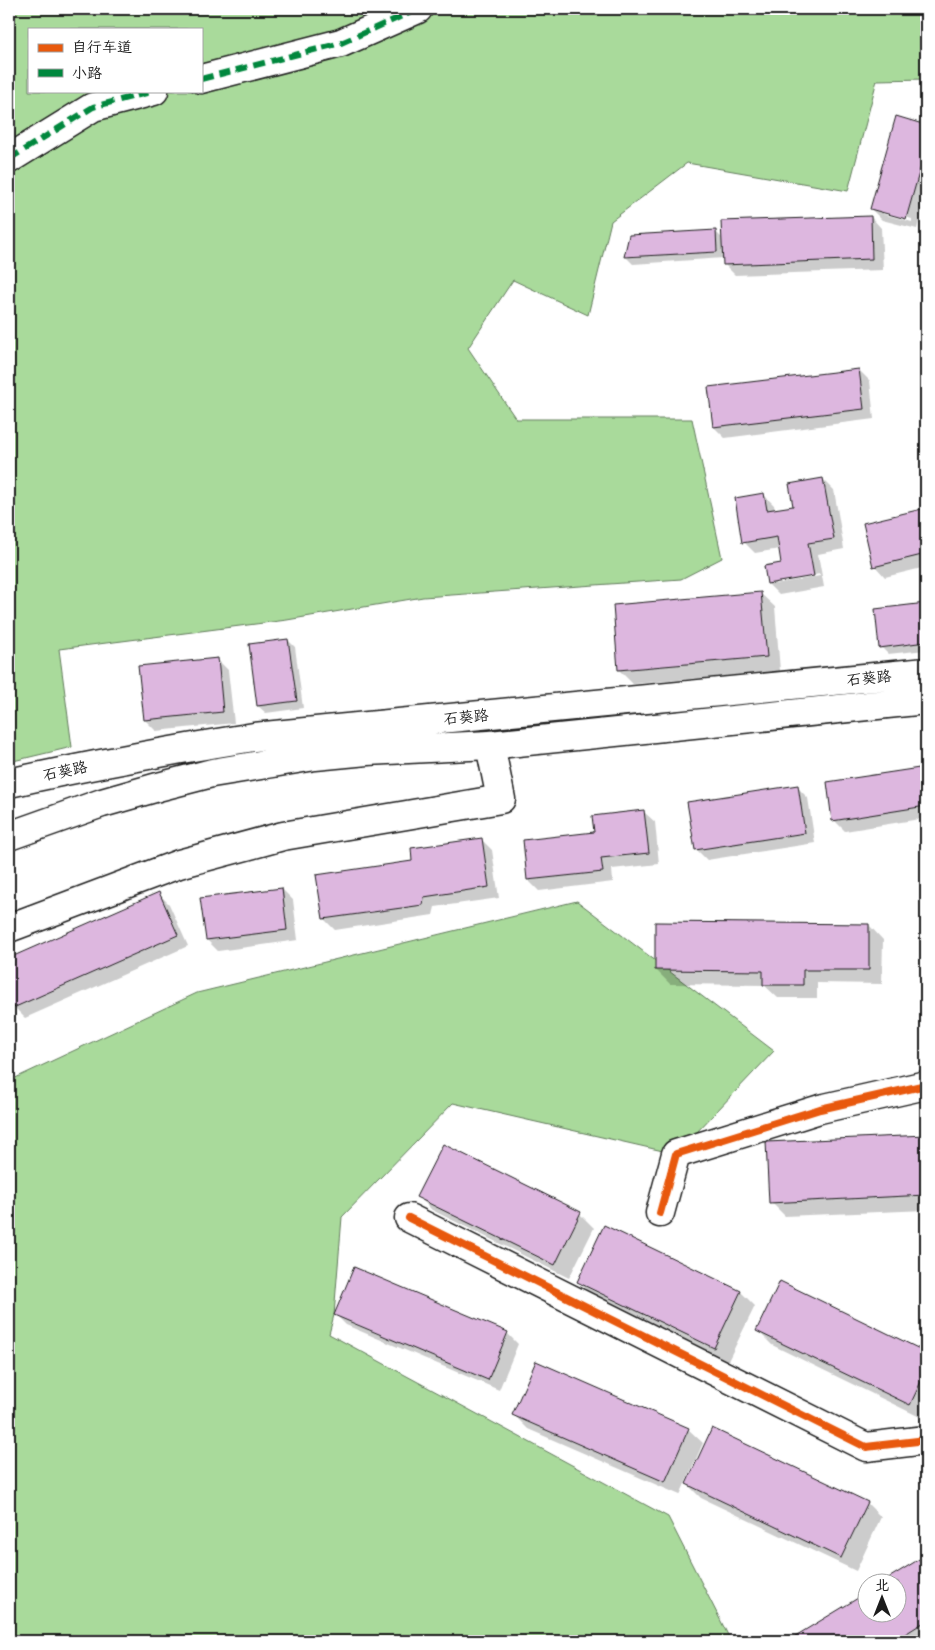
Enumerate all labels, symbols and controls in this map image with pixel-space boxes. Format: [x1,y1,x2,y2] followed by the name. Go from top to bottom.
[28,28,202,92] legend
[72,38,132,57] text: 自行车道
[72,64,102,83] text: 小路
[846,667,892,690] street label: 石葵路
[443,706,489,729] street label: 石葵路
[41,758,89,785] street label: 石葵路
[858,1572,908,1622] north arrow
[875,1577,889,1594] text: 北

